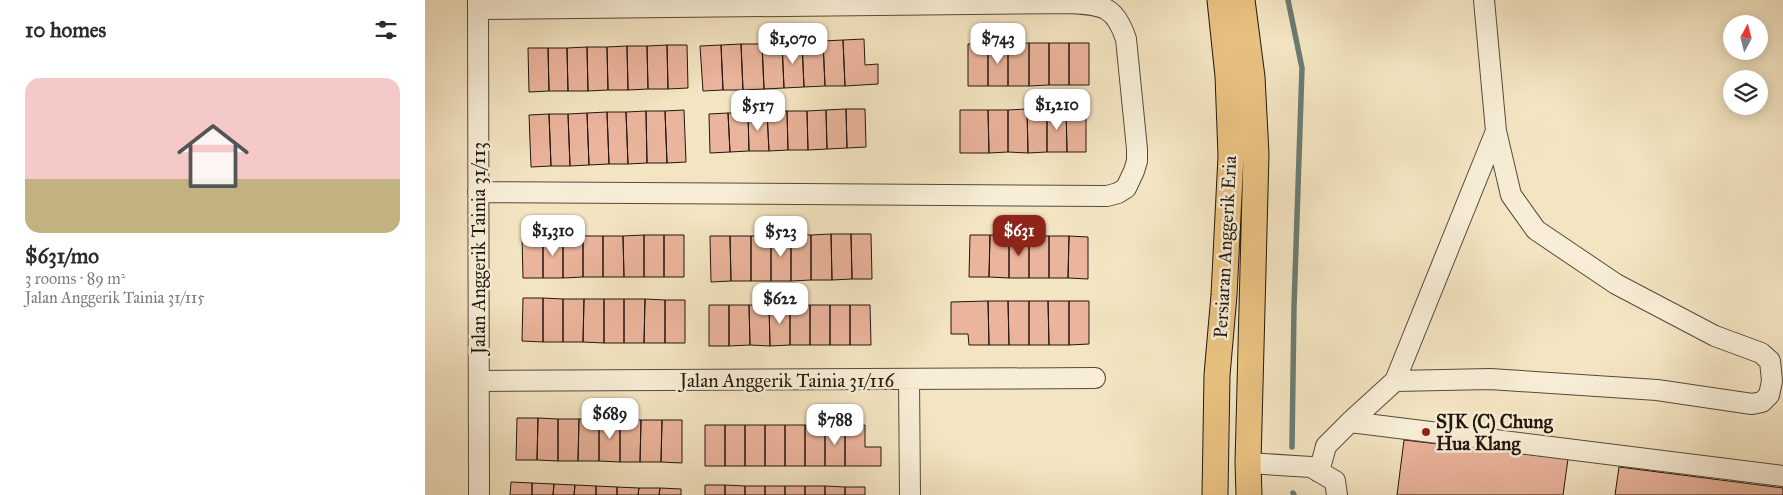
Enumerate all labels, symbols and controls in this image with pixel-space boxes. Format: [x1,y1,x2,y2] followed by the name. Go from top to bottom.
[1723,15,1767,60] north arrow
[1723,15,1768,115] map controls
[372,16,400,44] icon: filters
[25,17,106,43] text: 10 homes
[752,22,834,65] pin: $1,070
[968,22,1028,65] pin: $743
[769,29,817,48] text: $1,070
[981,29,1015,48] text: $743
[1723,70,1768,115] button: layers
[1016,88,1098,131] pin: $1,210
[728,90,788,132] pin: $517
[1035,95,1079,114] text: $1,210
[742,96,774,115] text: $517
[168,111,258,201] icon: home
[467,142,491,356] street label: Jalan Anggerik Tainia 31/113
[1209,154,1242,339] street label: Persiaran Anggerik Eria
[512,214,594,257] pin: $1,310
[989,214,1049,257] pin: $631
[751,216,811,258] pin: $523
[532,221,574,240] text: $1,310
[1004,221,1034,240] text: $631
[765,222,797,241] text: $523
[25,243,99,269] text: $631/mo
[25,269,125,288] text: 3 rooms · 89 m²
[750,282,810,325] pin: $622
[25,288,205,307] text: Jalan Anggerik Tainia 31/115
[763,289,797,308] text: $622
[678,369,895,393] street label: Jalan Anggerik Tainia 31/116
[580,398,640,440] pin: $689
[593,404,627,423] text: $689
[805,404,865,446] pin: $788
[817,410,853,429] text: $788
[1436,410,1554,456] place label: SJK (C) Chung Hua Klang
[1420,426,1432,438] marker: SJK (C) Chung Hua Klang

